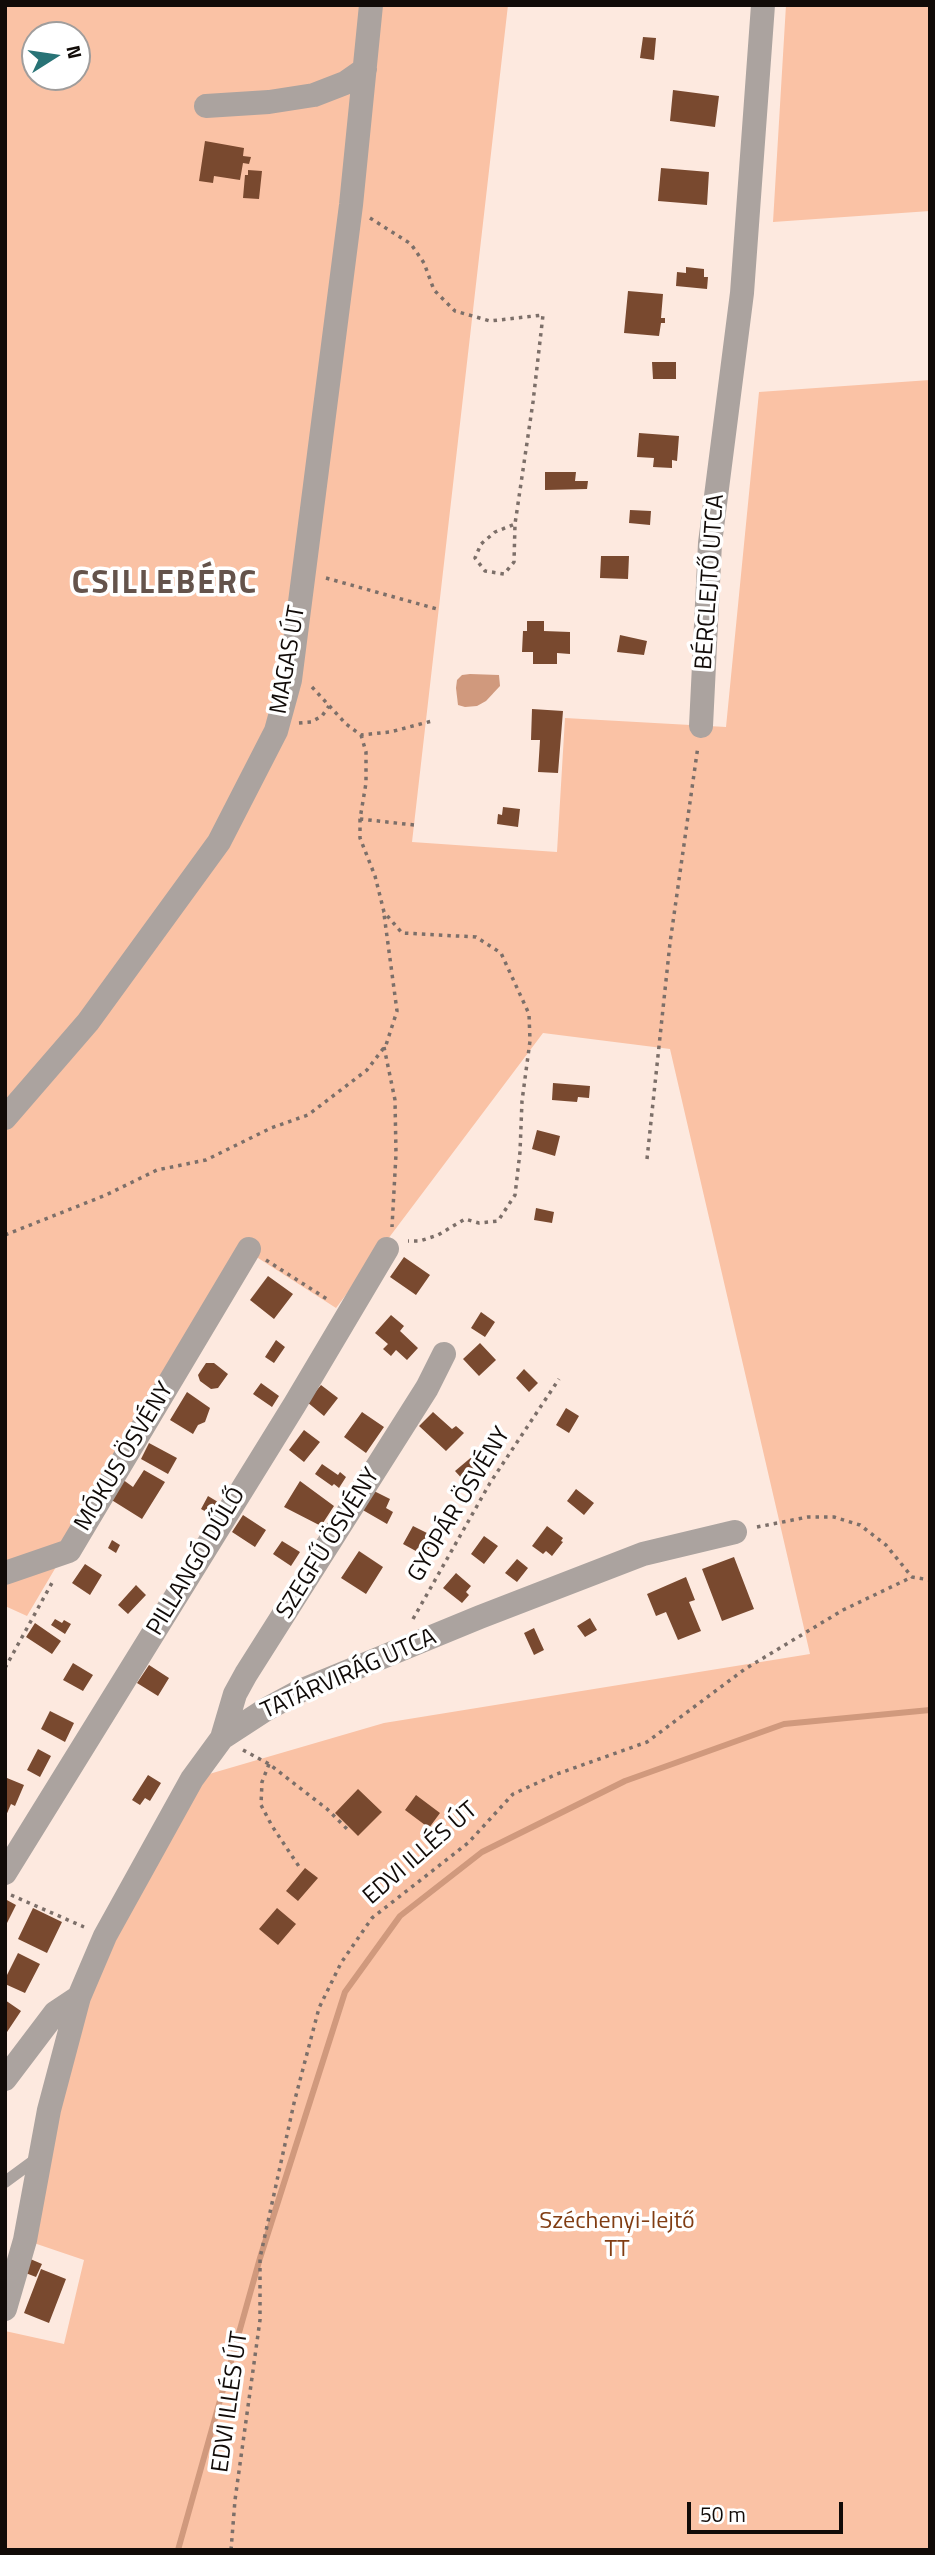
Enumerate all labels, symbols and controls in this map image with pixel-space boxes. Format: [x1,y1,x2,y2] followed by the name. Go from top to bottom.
[21,21,91,91] north arrow
[60,42,91,61] text: N
[690,493,732,671] street label: BÉRCLEJTŐ UTCA
[73,566,257,604] district label: CSILLEBÉRC
[265,604,313,716] street label: MAGAS ÚT
[69,1377,181,1537] street label: MÓKUS ÖSVÉNY
[403,1422,517,1588] street label: GYOPÁR ÖSVÉNY
[271,1463,387,1625] street label: SZEGFŰ ÖSVÉNY
[142,1483,252,1641] street label: PILLANGÓ DŰLŐ
[257,1623,441,1727] street label: TATÁRVIRÁG UTCA
[358,1797,484,1911] street label: EDVI ILLÉS ÚT
[539,2208,695,2264] park label: Széchenyi-lejtő TT
[207,2330,255,2474] street label: EDVI ILLÉS ÚT
[690,2488,846,2532] scale bar
[700,2498,746,2530] text: 50 m

